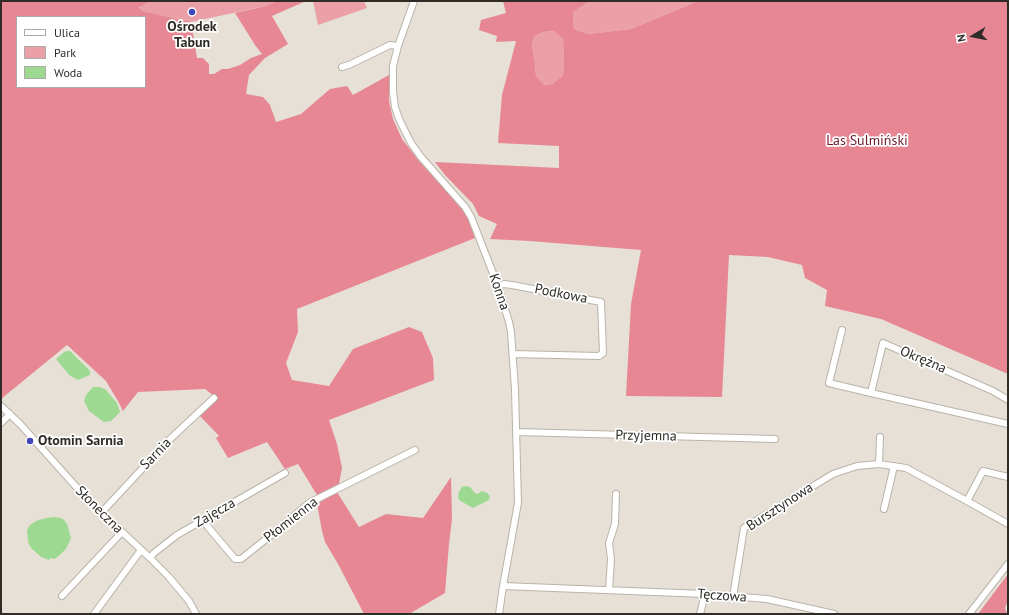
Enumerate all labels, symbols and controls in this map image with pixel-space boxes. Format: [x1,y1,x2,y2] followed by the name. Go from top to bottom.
[187,7,197,17] marker: Ośrodek Tabun
[16,16,146,88] legend
[953,16,993,56] north arrow
[167,19,217,52] place label: Ośrodek Tabun
[54,25,80,40] text: Ulica
[954,33,969,43] text: N
[54,45,76,60] text: Park
[54,65,82,80] text: Woda
[826,133,908,149] park label: Las Sulmiński
[485,271,513,313] street label: Konna
[533,281,589,307] street label: Podkowa
[897,343,949,377] street label: Okrężna
[615,427,677,445] street label: Przyjemna
[38,433,124,449] place label: Otomin Sarnia
[137,435,175,473] street label: Sarnia
[25,436,35,446] marker: Otomin Sarnia
[743,479,817,535] street label: Bursztynowa
[72,483,126,537] street label: Słoneczna
[261,494,321,546] street label: Płomienna
[192,495,238,531] street label: Zajęcza
[697,586,747,606] street label: Tęczowa

